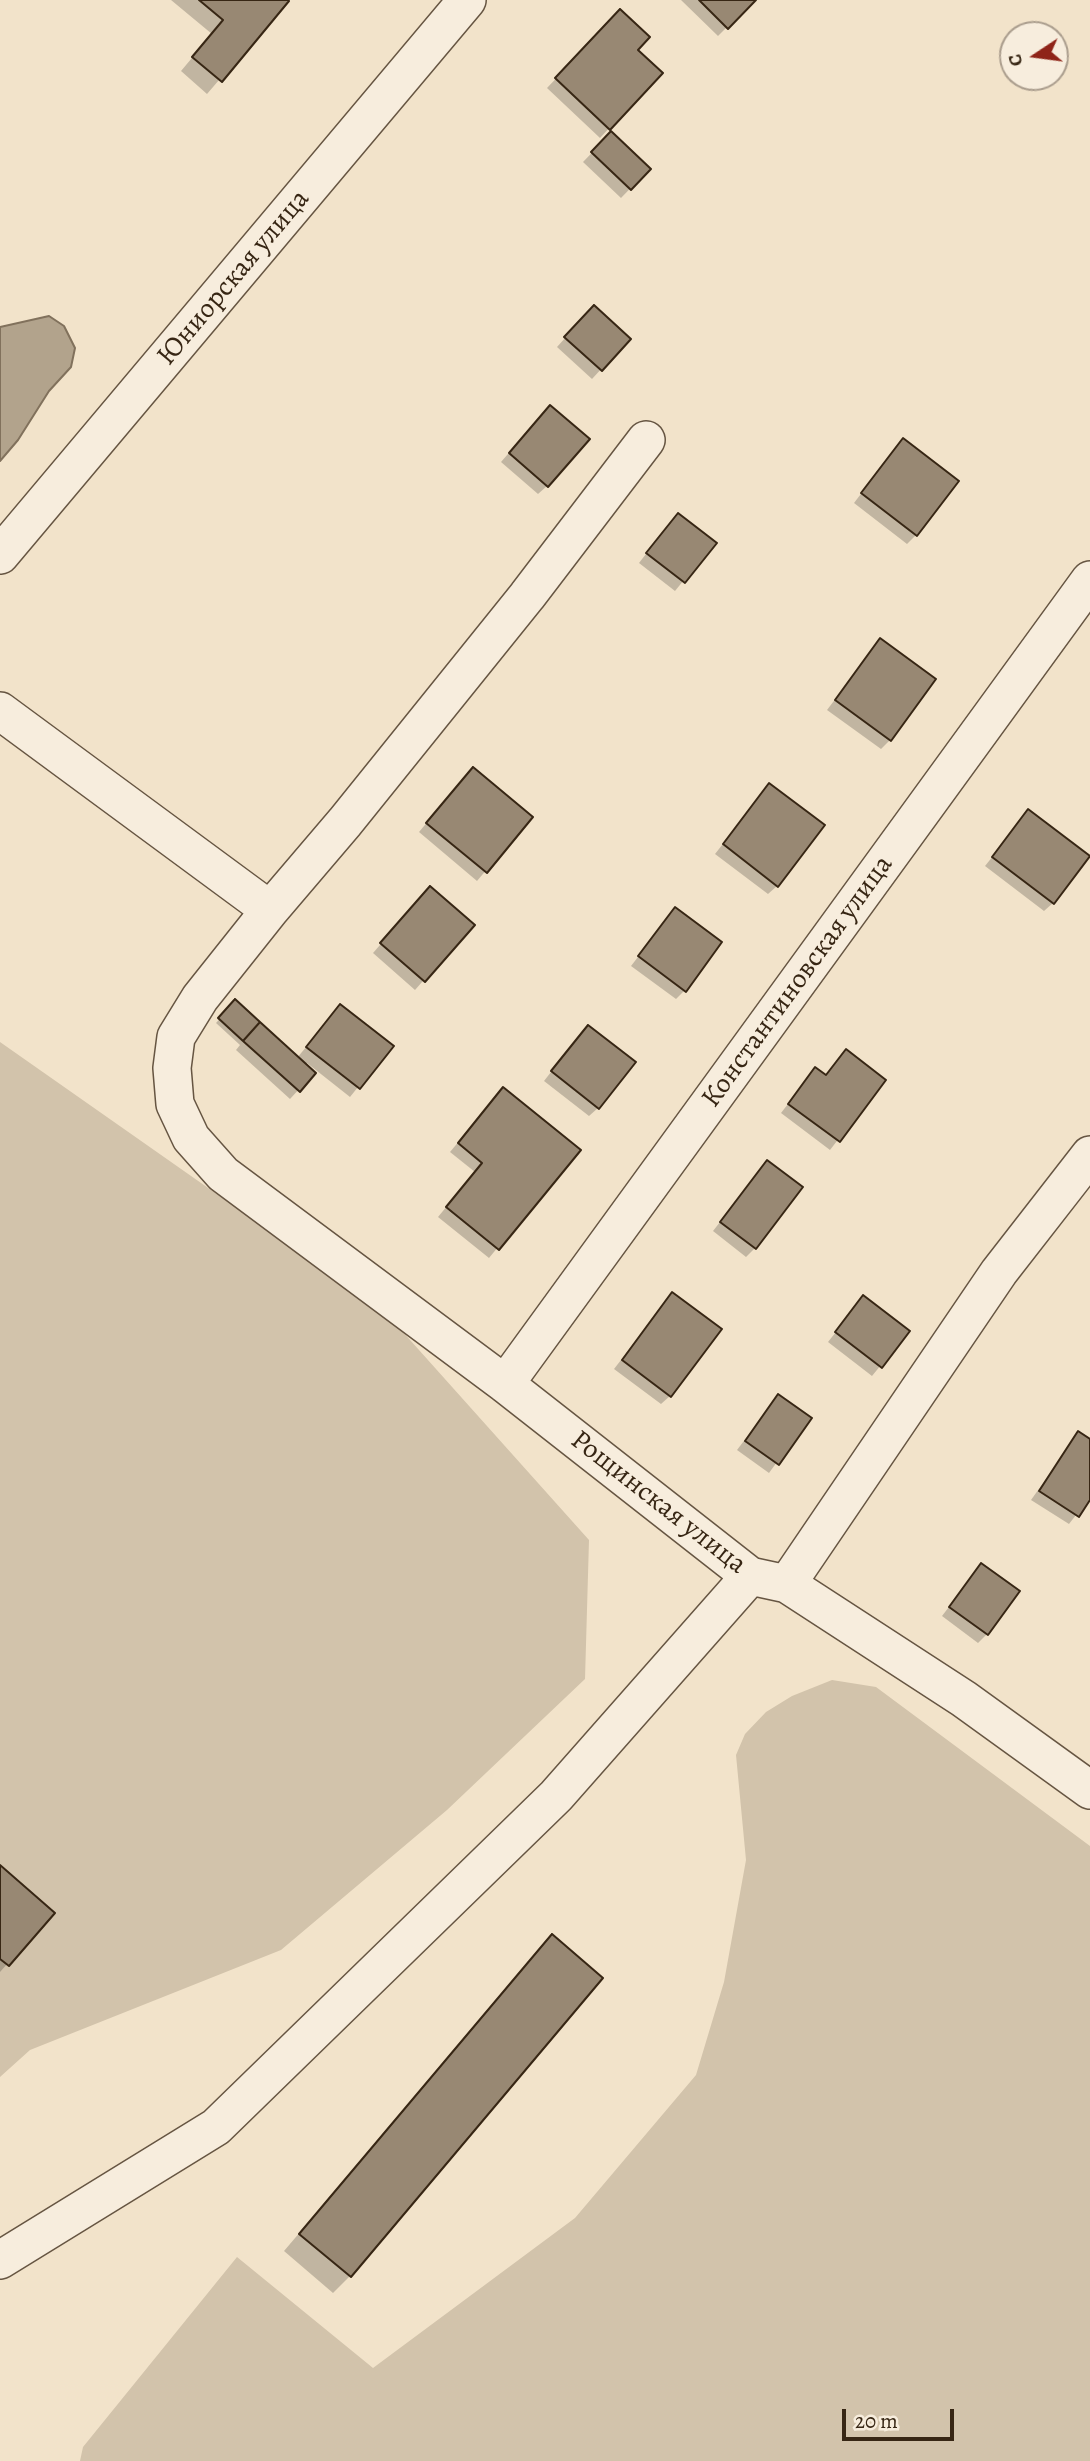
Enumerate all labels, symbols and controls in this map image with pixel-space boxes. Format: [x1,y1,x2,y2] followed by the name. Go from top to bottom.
[999,21,1069,91] north arrow
[1002,52,1029,69] text: С
[151,183,317,373] street label: Юниорская улица
[695,849,901,1115] street label: Константиновская улица
[563,1424,753,1582] street label: Рощинская улица
[845,2394,957,2438] scale bar
[855,2407,898,2435] text: 20 m

